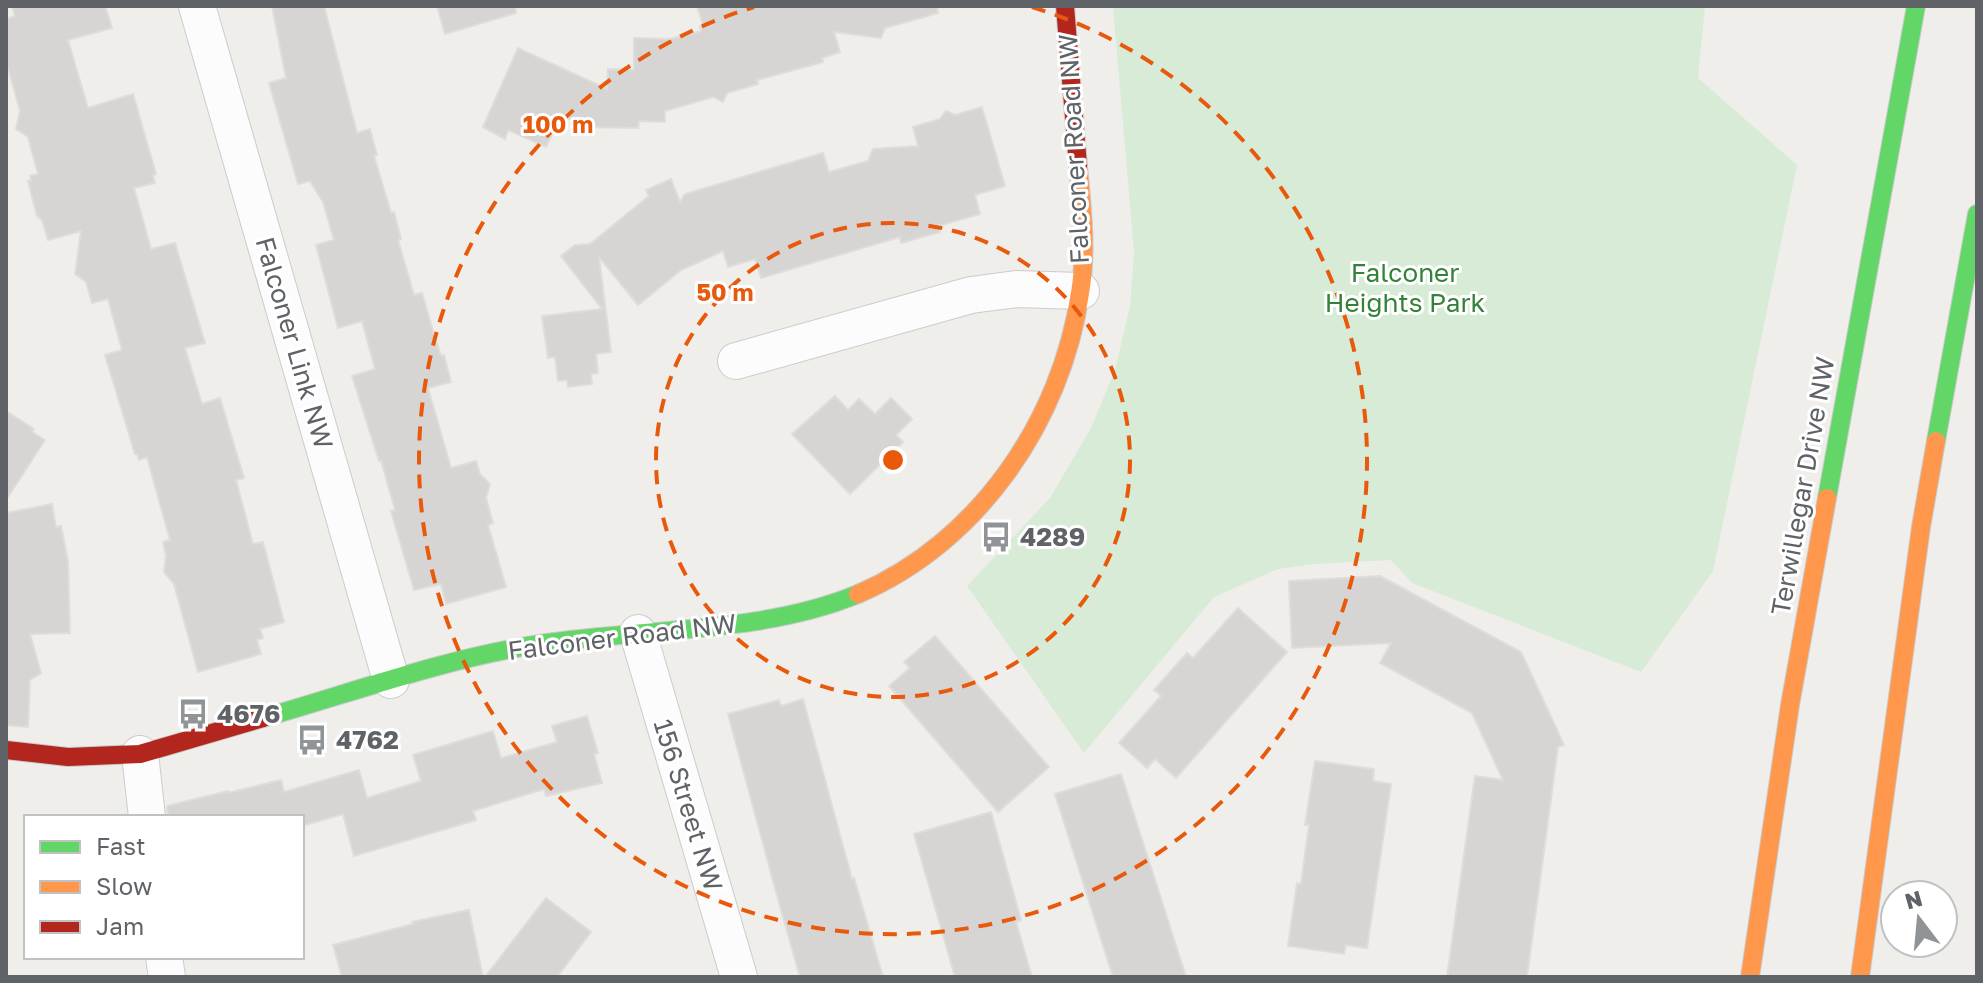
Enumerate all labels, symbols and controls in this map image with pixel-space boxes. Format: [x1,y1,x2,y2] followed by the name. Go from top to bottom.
[1052,33,1095,265] street label: Falconer Road NW
[523,109,593,138] text: 100 m
[249,233,340,452] street label: Falconer Link NW
[1325,257,1486,318] park label: Falconer Heights Park
[696,277,754,306] text: 50 m
[1764,354,1841,618] street label: Terwillegar Drive NW
[879,446,907,474] centre of rings
[979,520,1013,554] bus stop icon: 4289
[1020,521,1085,552] place label: 4289
[506,607,738,666] street label: Falconer Road NW
[176,697,210,731] bus stop icon: 4676
[217,698,280,729] place label: 4676
[648,715,729,895] street label: 156 Street NW
[295,723,329,757] bus stop icon: 4762
[336,724,399,755] place label: 4762
[24,815,304,959] legend
[96,831,146,860] text: Fast
[96,871,152,900] text: Slow
[1879,879,1959,959] north arrow
[1902,884,1925,915] text: N
[96,911,144,940] text: Jam

